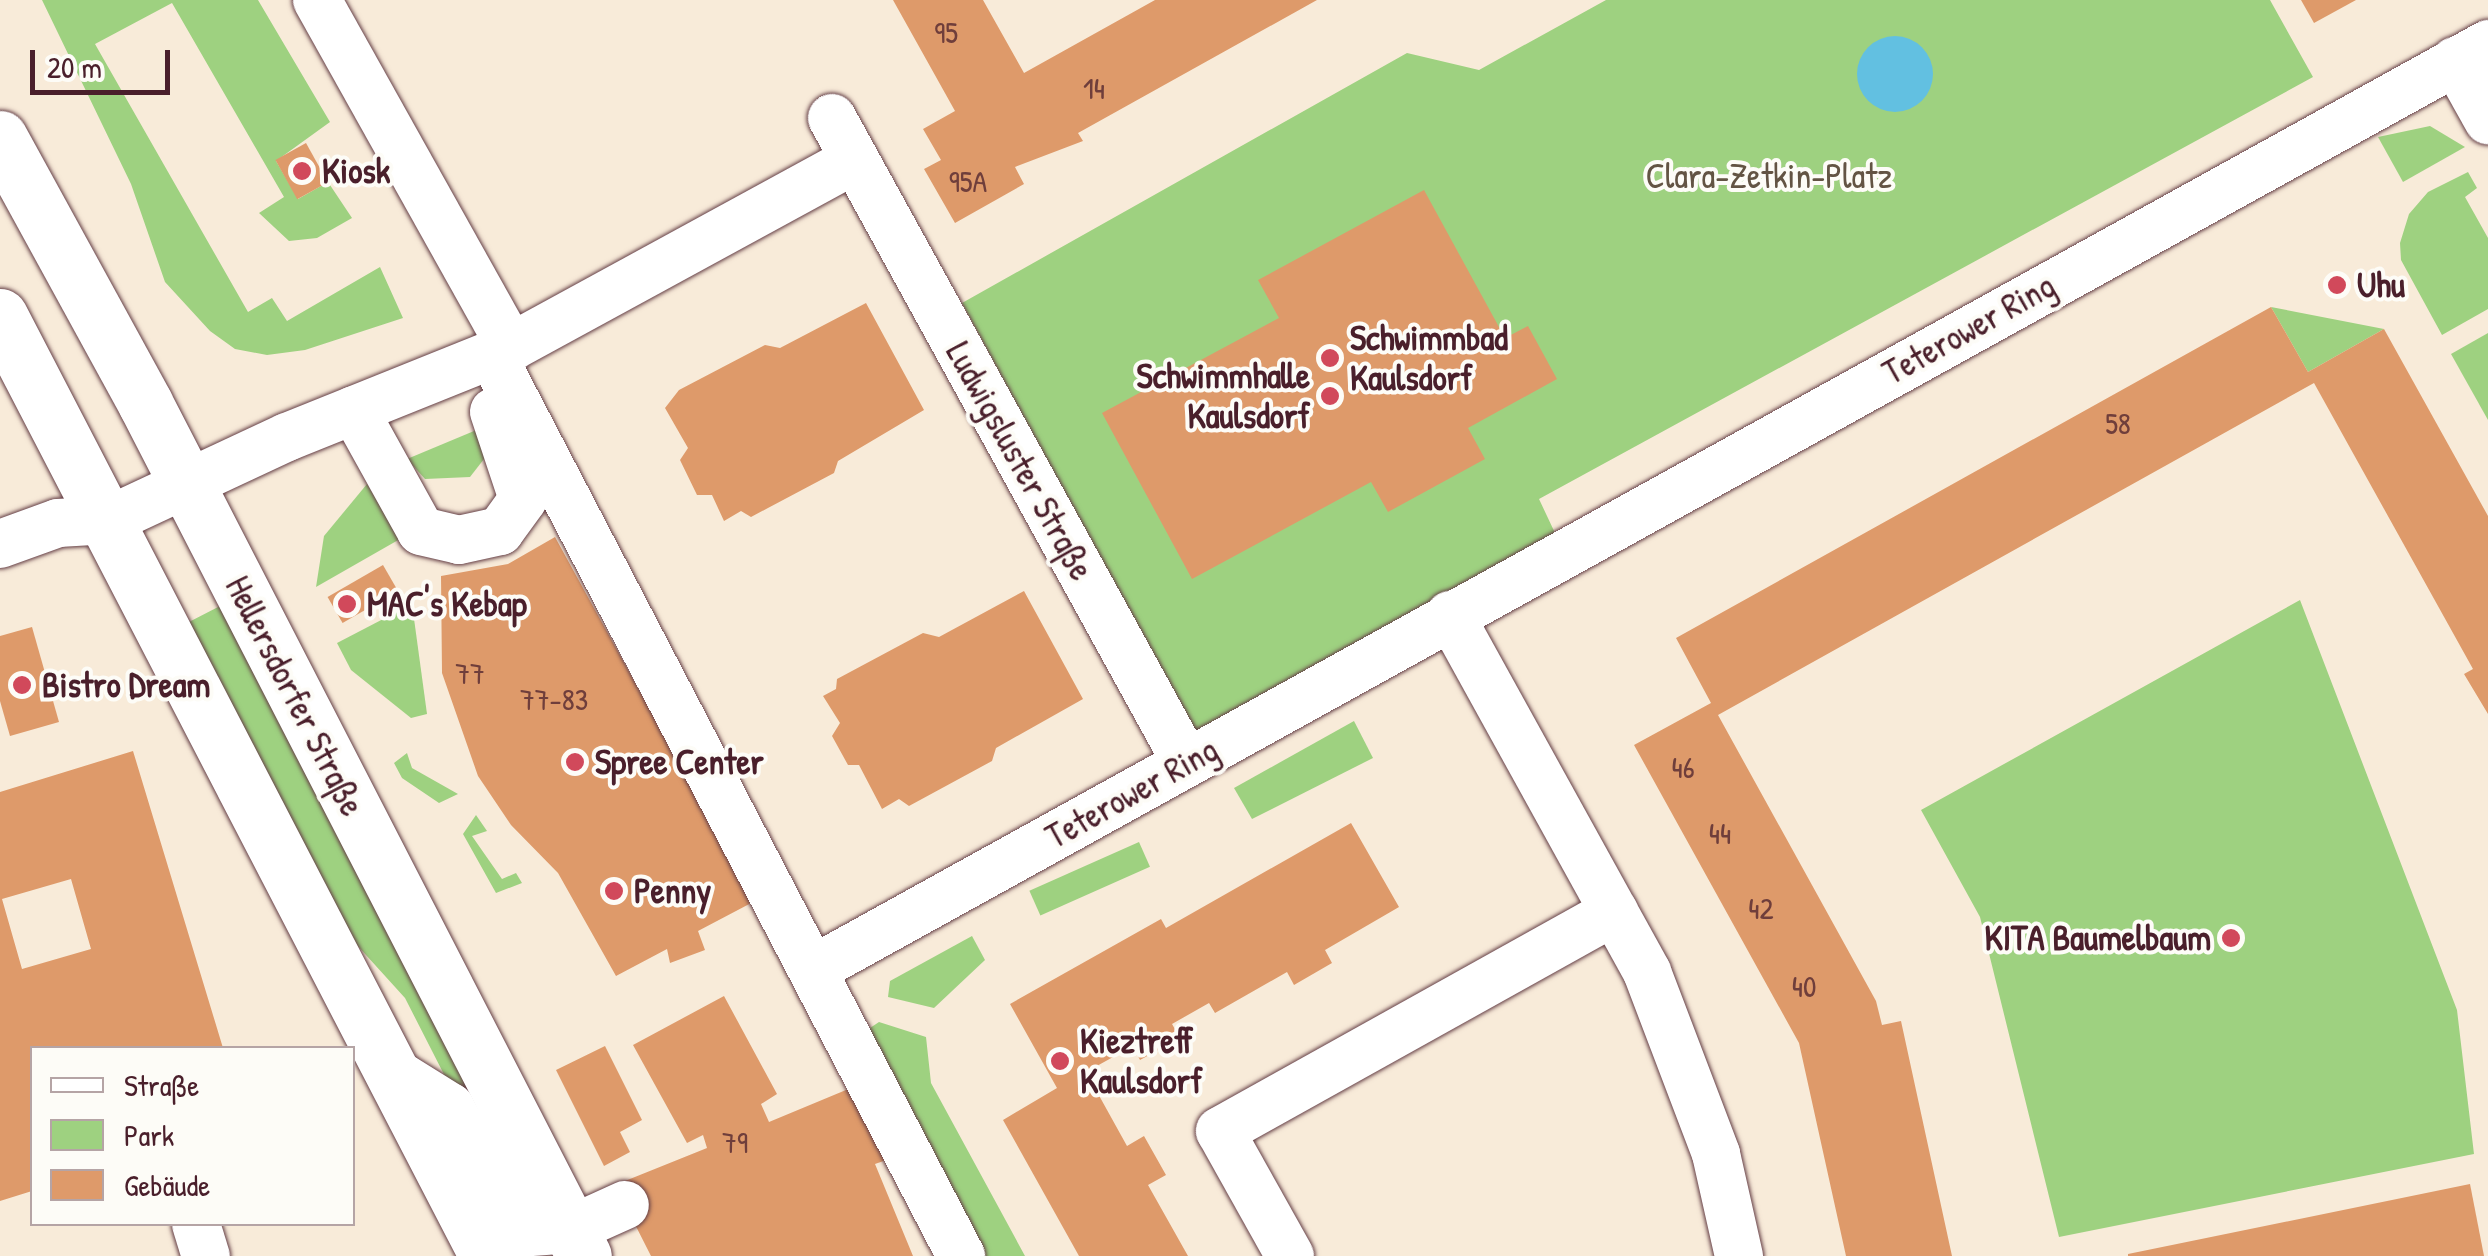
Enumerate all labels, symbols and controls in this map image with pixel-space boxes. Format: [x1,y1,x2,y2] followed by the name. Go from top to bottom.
[934,14,958,50] house number: 95
[35,30,175,92] scale bar
[47,47,102,87] text: 20 m
[1083,70,1105,106] house number: 14
[322,150,390,192] place label: Kiosk
[1646,155,1892,197] park label: Clara-Zetkin-Platz
[291,160,313,182] marker: Kiosk
[949,163,987,199] house number: 95A
[1875,264,2063,394] street label: Teterower Ring
[2357,264,2405,306] place label: Uhu
[2326,274,2348,296] marker: Uhu
[1350,317,1508,399] place label: Schwimmbad Kaulsdorf
[937,335,1103,587] street label: Ludwigsluster Straße
[1319,347,1341,369] marker: Schwimmbad Kaulsdorf
[1137,355,1310,437] place label: Schwimmhalle Kaulsdorf
[1319,385,1341,407] marker: Schwimmhalle Kaulsdorf
[2105,405,2131,441] house number: 58
[217,569,373,823] street label: Hellersdorfer Straße
[367,583,527,625] place label: MAC's Kebap
[336,593,358,615] marker: MAC's Kebap
[455,655,485,691] house number: 77
[42,664,210,706] place label: Bistro Dream
[11,674,33,696] marker: Bistro Dream
[520,681,588,717] house number: 77-83
[1038,728,1226,858] street label: Teterower Ring
[595,741,764,783] place label: Spree Center
[1671,749,1695,785] house number: 46
[564,751,586,773] marker: Spree Center
[1709,815,1731,851] house number: 44
[634,870,711,912] place label: Penny
[603,880,625,902] marker: Penny
[1748,890,1774,926] house number: 42
[1985,917,2211,959] place label: KITA Baumelbaum
[2220,927,2242,949] marker: KITA Baumelbaum
[1792,968,1816,1004] house number: 40
[1080,1020,1203,1102] place label: Kieztreff Kaulsdorf
[30,1046,355,1226] legend
[1049,1050,1071,1072] marker: Kieztreff Kaulsdorf
[124,1065,199,1105] text: Straße
[124,1115,174,1155] text: Park
[722,1124,748,1160] house number: 79
[124,1165,210,1205] text: Gebäude

